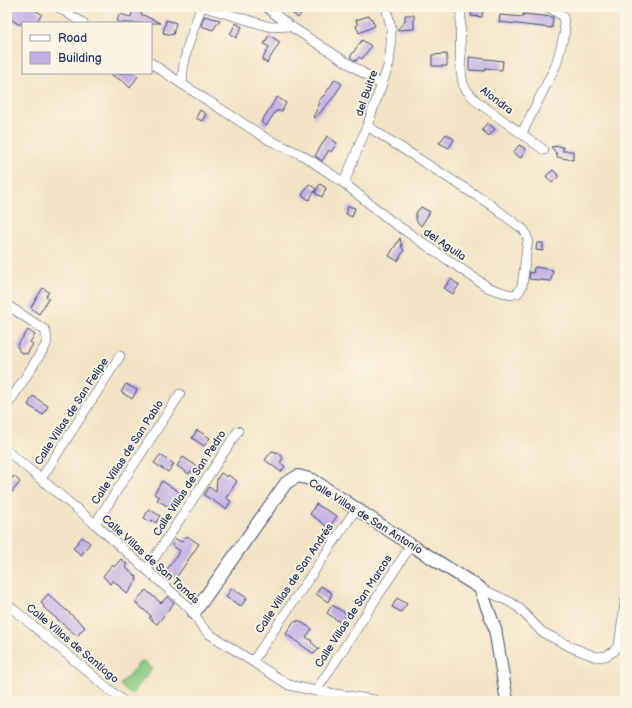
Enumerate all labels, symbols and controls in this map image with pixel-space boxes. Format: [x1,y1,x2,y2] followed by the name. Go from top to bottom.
[22,22,152,74] legend
[58,31,87,46] text: Road
[58,51,102,66] text: Building
[352,68,381,118] street label: del Buitre
[478,84,516,117] street label: Alondra
[421,225,468,263] street label: del Aguila
[32,355,111,467] street label: Calle Villas de San Felipe
[89,398,166,507] street label: Calle Villas de San Pablo
[150,428,229,539] street label: Calle Villas de San Pedro
[306,476,425,557] street label: Calle Villas de San Antonio
[99,512,202,607] street label: Calle Villas de San Tomás
[253,520,336,636] street label: Calle Villas de San Andrés
[312,552,395,670] street label: Calle Villas de San Marcos
[24,601,121,686] street label: Calle Villas de Santiago

